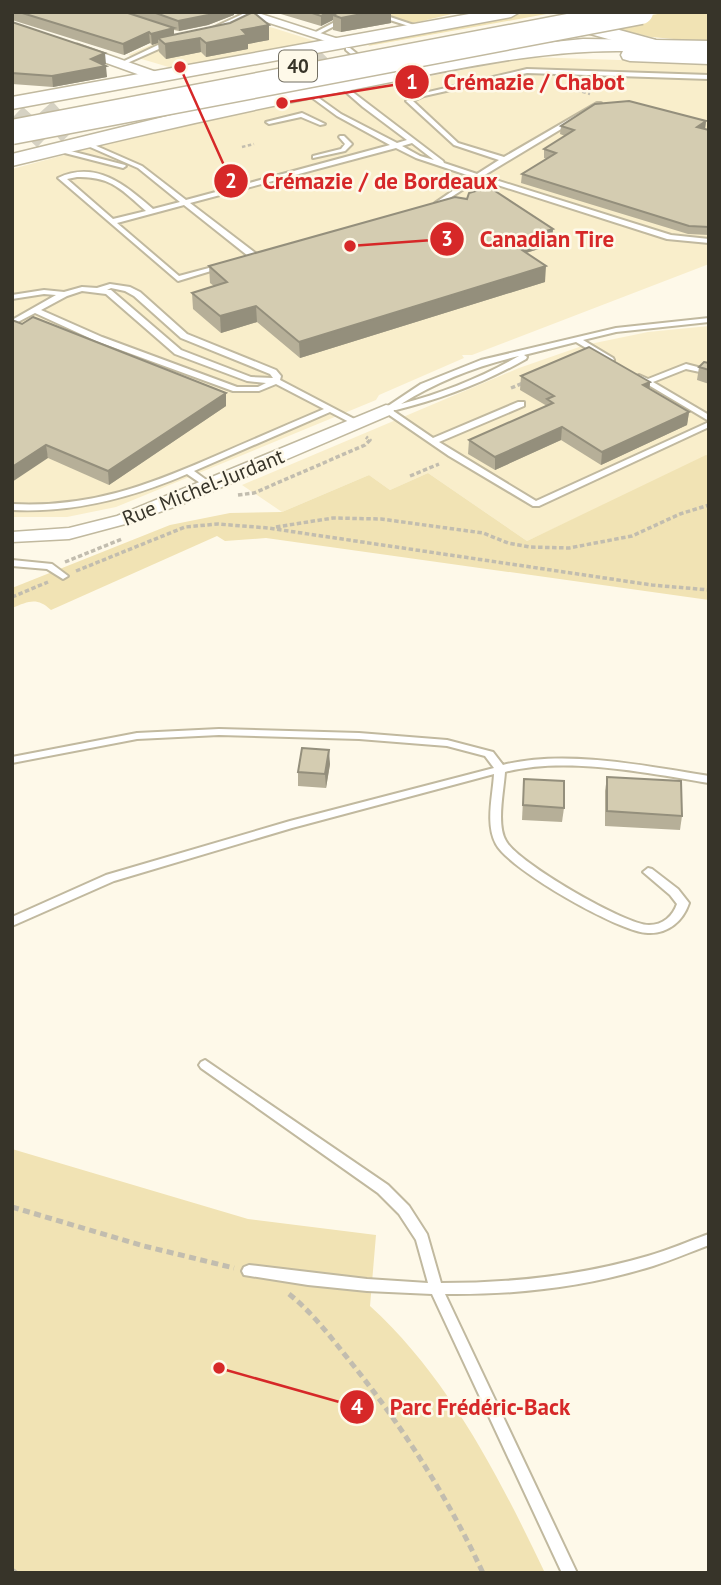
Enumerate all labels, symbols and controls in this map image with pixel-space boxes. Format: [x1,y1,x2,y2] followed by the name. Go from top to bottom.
[279,50,317,82] road number: 40
[395,60,639,104] callout: Crémazie / Chabot
[444,67,624,96] text: Crémazie / Chabot
[406,68,418,95] text: 1
[213,159,512,203] callout: Crémazie / de Bordeaux
[262,166,498,195] text: Crémazie / de Bordeaux
[225,167,237,194] text: 2
[430,217,628,261] callout: Canadian Tire
[480,224,614,253] text: Canadian Tire
[441,225,453,252] text: 3
[118,442,288,532] street label: Rue Michel-Jurdant
[340,1385,584,1429] callout: Parc Frédéric-Back
[390,1392,571,1421] text: Parc Frédéric-Back
[351,1393,363,1420] text: 4

